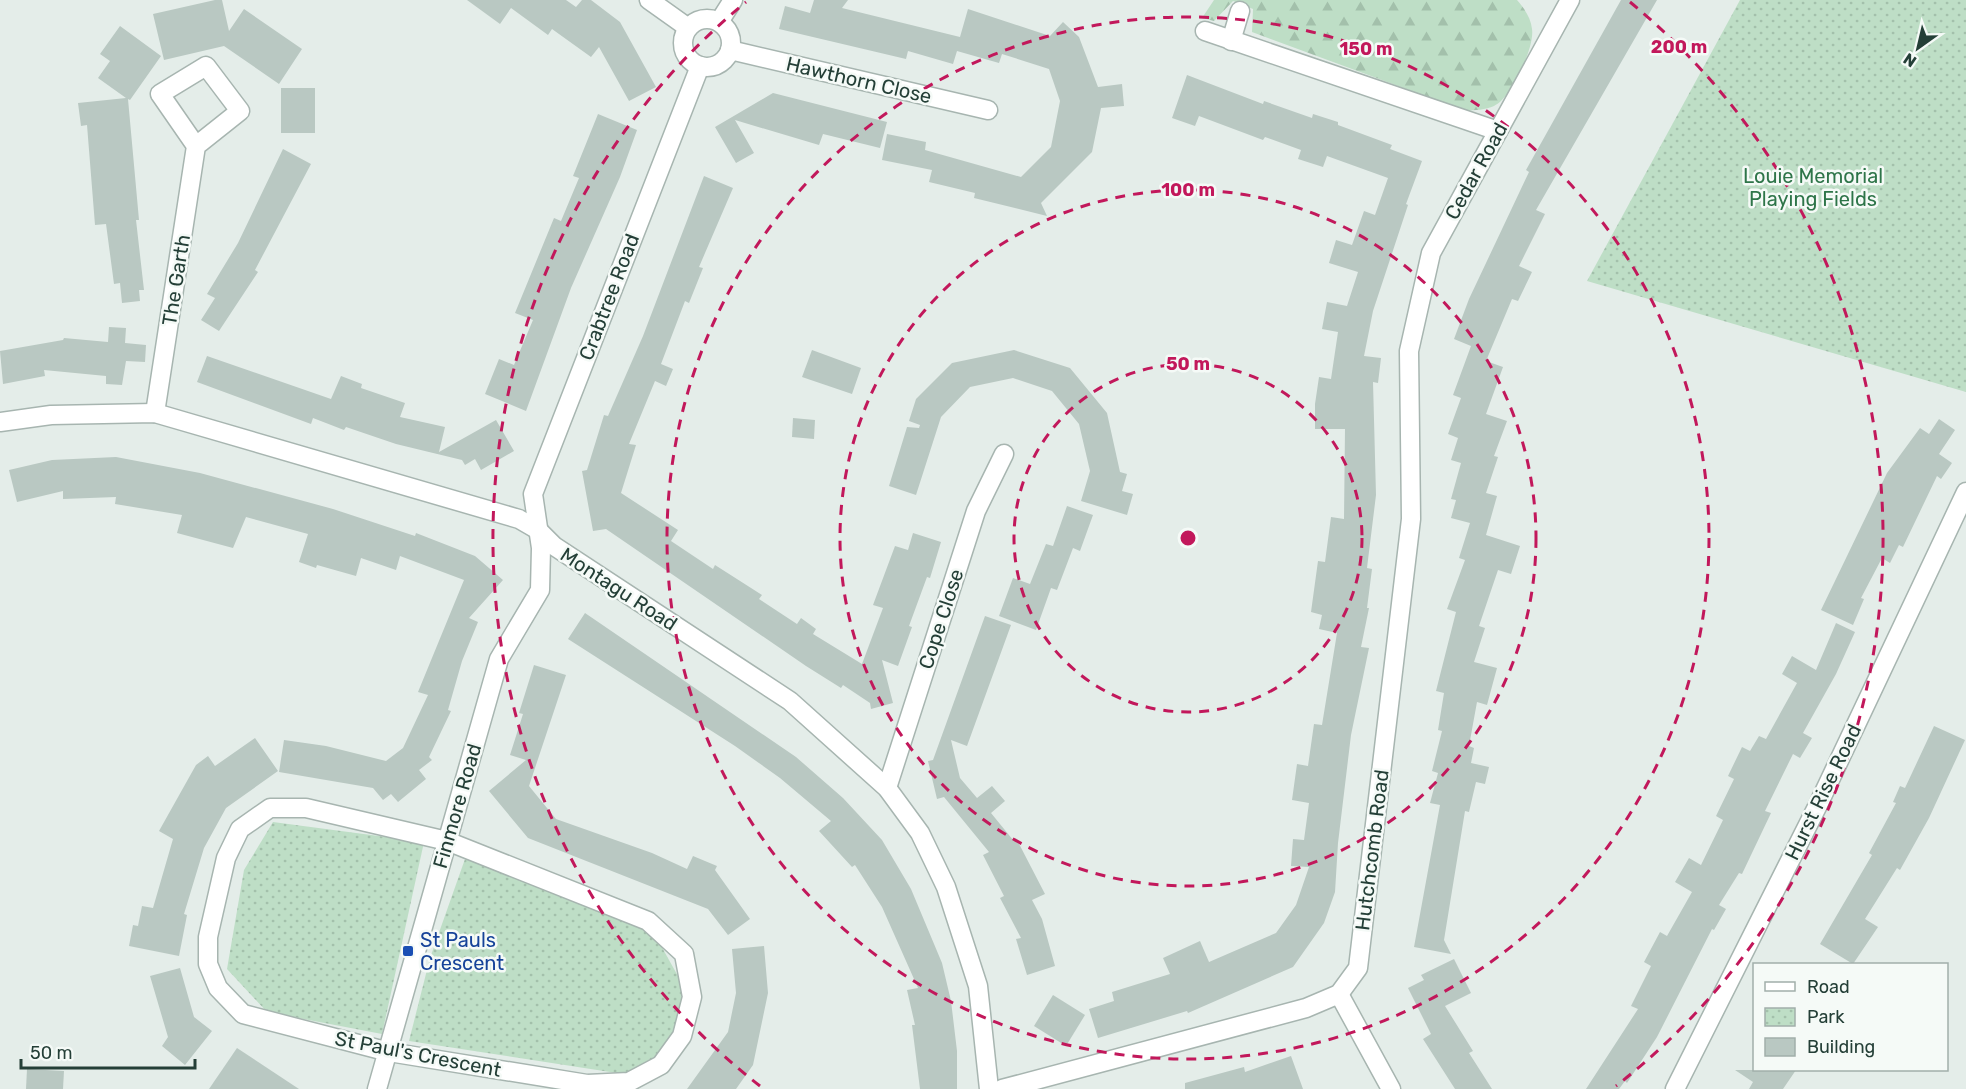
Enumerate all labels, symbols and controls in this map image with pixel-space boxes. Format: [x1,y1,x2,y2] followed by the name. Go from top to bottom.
[1888,18,1948,78] north arrow
[1651,36,1707,58] text: 200 m
[1339,38,1393,60] text: 150 m
[1900,49,1920,71] text: N
[784,52,934,108] street label: Hawthorn Close
[1440,118,1512,224] street label: Cedar Road
[1743,164,1883,211] park label: Louie Memorial Playing Fields
[1161,179,1215,201] text: 100 m
[574,230,644,364] street label: Crabtree Road
[157,233,195,327] street label: The Garth
[1166,353,1210,375] text: 50 m
[1178,528,1198,548] centre of rings
[556,542,682,636] street label: Montagu Road
[914,566,968,672] street label: Cope Close
[1780,720,1866,864] street label: Hurst Rise Road
[428,741,486,871] street label: Finmore Road
[1350,768,1394,932] street label: Hutchcomb Road
[420,928,504,975] place label: St Pauls Crescent
[401,944,415,958] marker: St Pauls Crescent
[1753,963,1948,1071] legend
[1807,976,1850,998] text: Road
[1807,1006,1845,1028] text: Park
[333,1026,503,1082] street label: St Paul's Crescent
[21,1032,195,1070] scale bar
[1807,1036,1875,1058] text: Building
[30,1042,73,1064] text: 50 m

